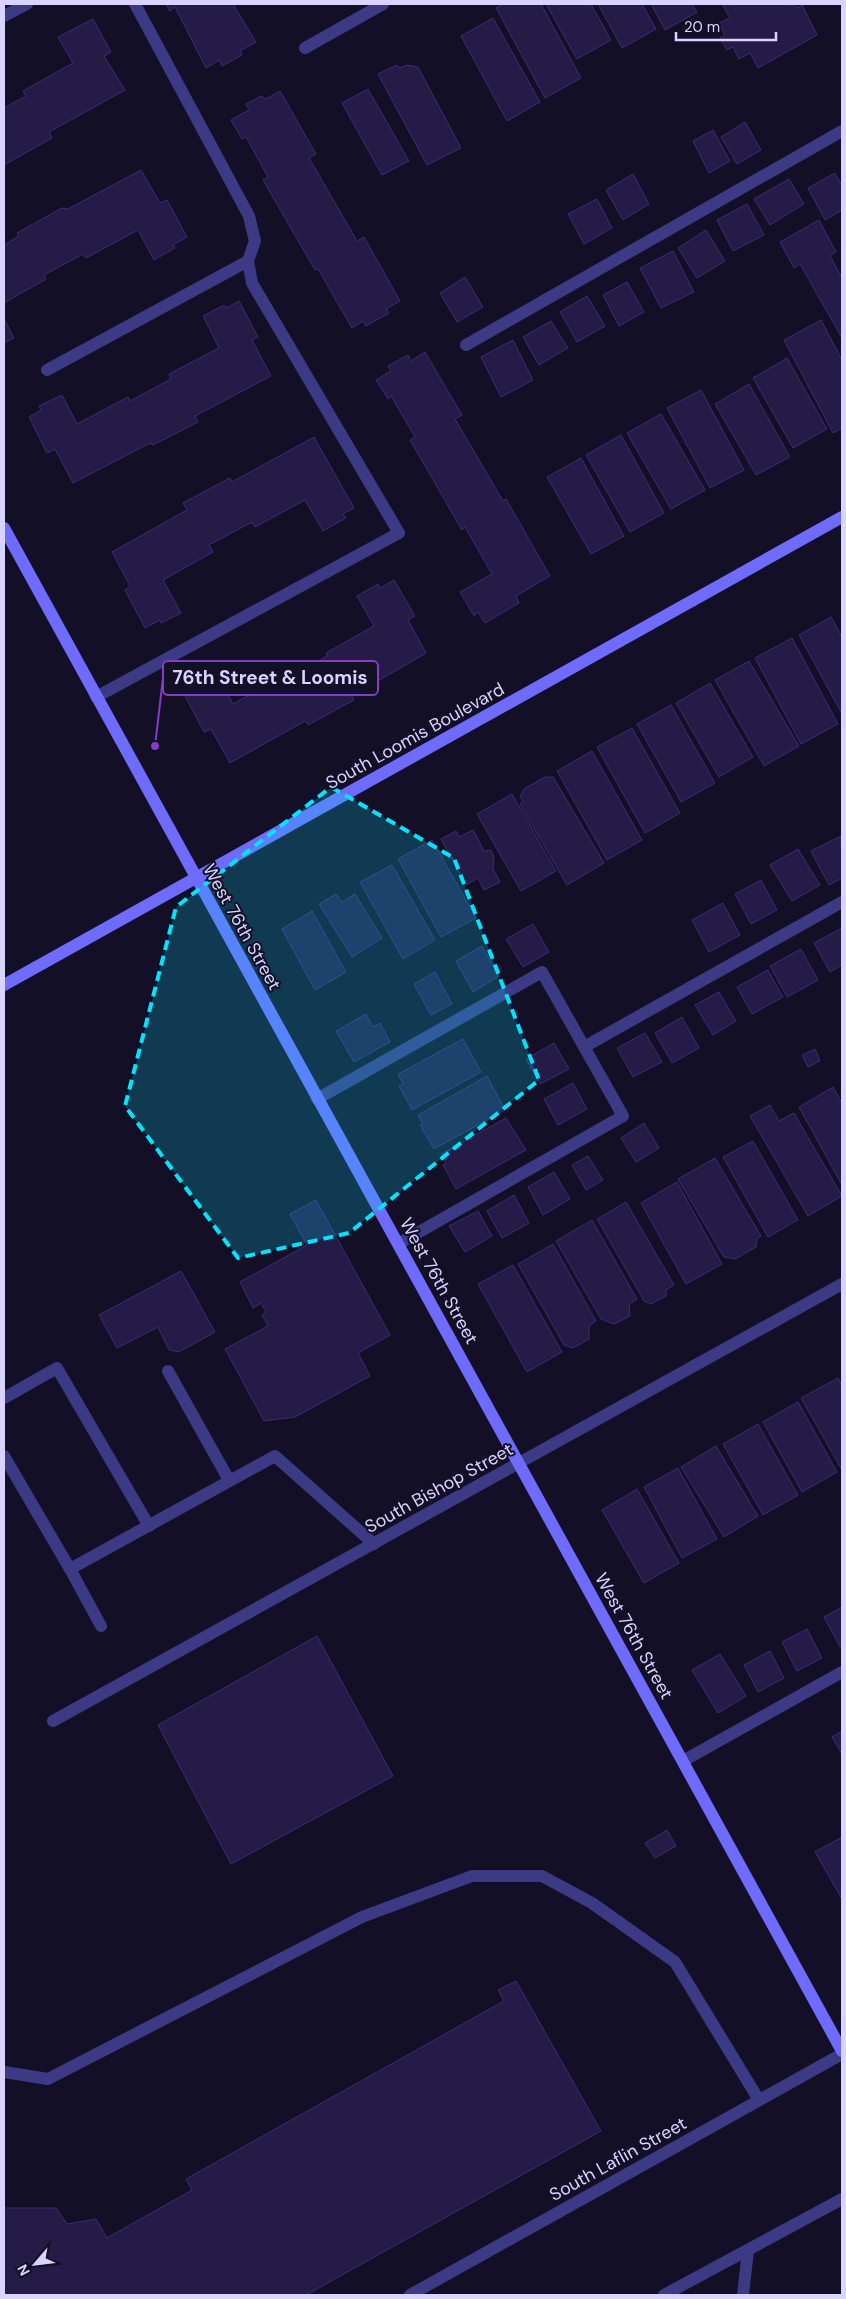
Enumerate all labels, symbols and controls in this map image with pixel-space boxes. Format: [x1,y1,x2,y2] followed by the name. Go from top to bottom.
[676,10,776,42] scale bar
[684,17,720,37] text: 20 m
[163,661,378,695] callout: 76th Street & Loomis
[172,665,368,690] text: 76th Street & Loomis
[322,677,508,795] street label: South Loomis Boulevard
[197,860,287,994] street label: West 76th Street
[394,1214,484,1348] street label: West 76th Street
[361,1437,517,1539] street label: South Bishop Street
[589,1569,679,1703] street label: West 76th Street
[545,2111,691,2207] street label: South Laflin Street
[10,2239,60,2289] north arrow
[13,2261,34,2279] text: N

